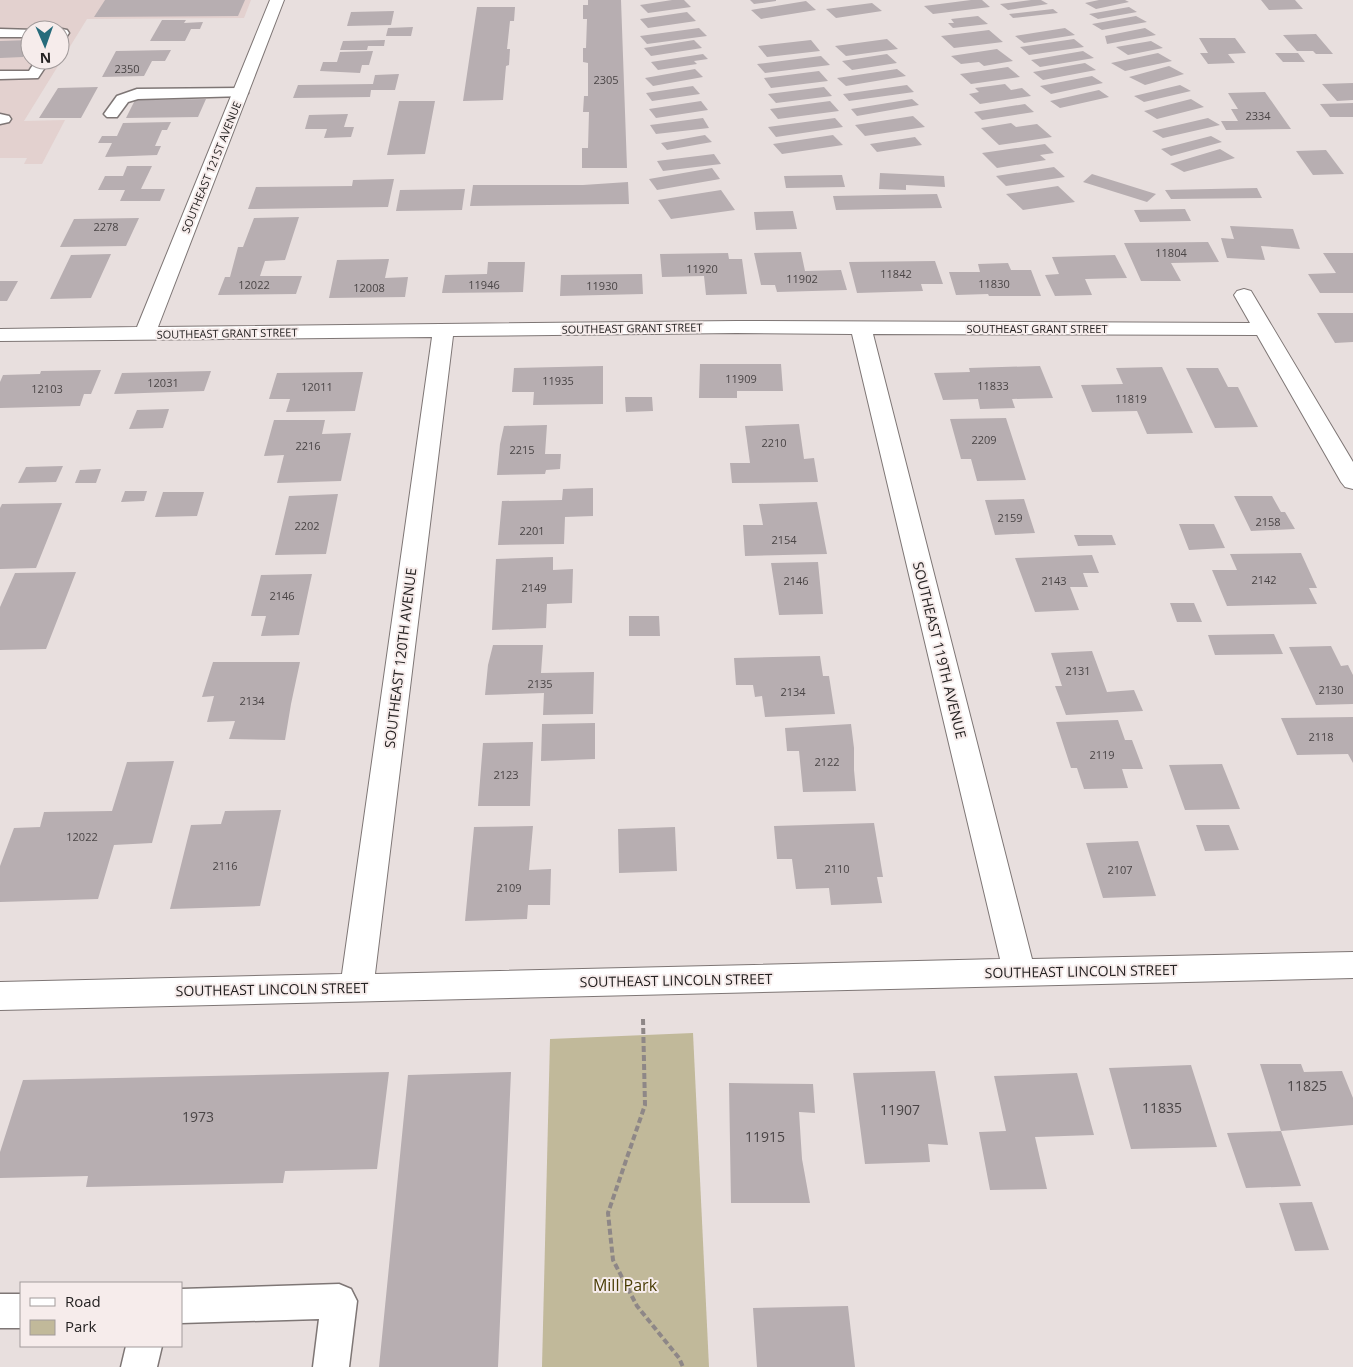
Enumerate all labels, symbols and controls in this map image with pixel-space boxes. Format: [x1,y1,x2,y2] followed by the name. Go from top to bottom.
[20,20,70,70] north arrow
[39,49,51,68] text: N
[114,61,140,76] house number: 2350
[593,72,619,87] house number: 2305
[178,99,244,235] street label: SOUTHEAST 121ST AVENUE
[1245,108,1271,123] house number: 2334
[93,219,119,234] house number: 2278
[1155,245,1187,260] house number: 11804
[686,261,718,276] house number: 11920
[880,266,912,281] house number: 11842
[786,271,818,286] house number: 11902
[978,276,1010,291] house number: 11830
[238,277,270,292] house number: 12022
[468,277,500,292] house number: 11946
[586,278,618,293] house number: 11930
[353,280,385,295] house number: 12008
[561,319,703,337] street label: SOUTHEAST GRANT STREET
[967,321,1107,336] street label: SOUTHEAST GRANT STREET
[156,324,298,342] street label: SOUTHEAST GRANT STREET
[725,371,757,386] house number: 11909
[542,373,574,388] house number: 11935
[147,375,179,390] house number: 12031
[977,378,1009,393] house number: 11833
[301,379,333,394] house number: 12011
[31,381,63,396] house number: 12103
[1115,391,1147,406] house number: 11819
[971,432,997,447] house number: 2209
[761,435,787,450] house number: 2210
[295,438,321,453] house number: 2216
[509,442,535,457] house number: 2215
[997,510,1023,525] house number: 2159
[1255,514,1281,529] house number: 2158
[294,518,320,533] house number: 2202
[519,523,545,538] house number: 2201
[771,532,797,547] house number: 2154
[909,560,971,740] street label: SOUTHEAST 119TH AVENUE
[380,567,420,749] street label: SOUTHEAST 120TH AVENUE
[1251,572,1277,587] house number: 2142
[783,573,809,588] house number: 2146
[1041,573,1067,588] house number: 2143
[521,580,547,595] house number: 2149
[269,588,295,603] house number: 2146
[1065,663,1091,678] house number: 2131
[527,676,553,691] house number: 2135
[1318,682,1344,697] house number: 2130
[780,684,806,699] house number: 2134
[239,693,265,708] house number: 2134
[1308,729,1334,744] house number: 2118
[1089,747,1115,762] house number: 2119
[814,754,840,769] house number: 2122
[493,767,519,782] house number: 2123
[66,829,98,844] house number: 12022
[212,858,238,873] house number: 2116
[824,861,850,876] house number: 2110
[1107,862,1133,877] house number: 2107
[496,880,522,895] house number: 2109
[984,960,1178,982] street label: SOUTHEAST LINCOLN STREET
[579,969,773,991] street label: SOUTHEAST LINCOLN STREET
[175,978,369,1000] street label: SOUTHEAST LINCOLN STREET
[1287,1076,1327,1095] house number: 11825
[1142,1098,1182,1117] house number: 11835
[880,1100,920,1119] house number: 11907
[182,1107,214,1126] house number: 1973
[745,1127,785,1146] house number: 11915
[593,1274,658,1296] park label: Mill Park
[20,1282,182,1347] legend
[65,1291,101,1311] text: Road
[65,1316,96,1336] text: Park

